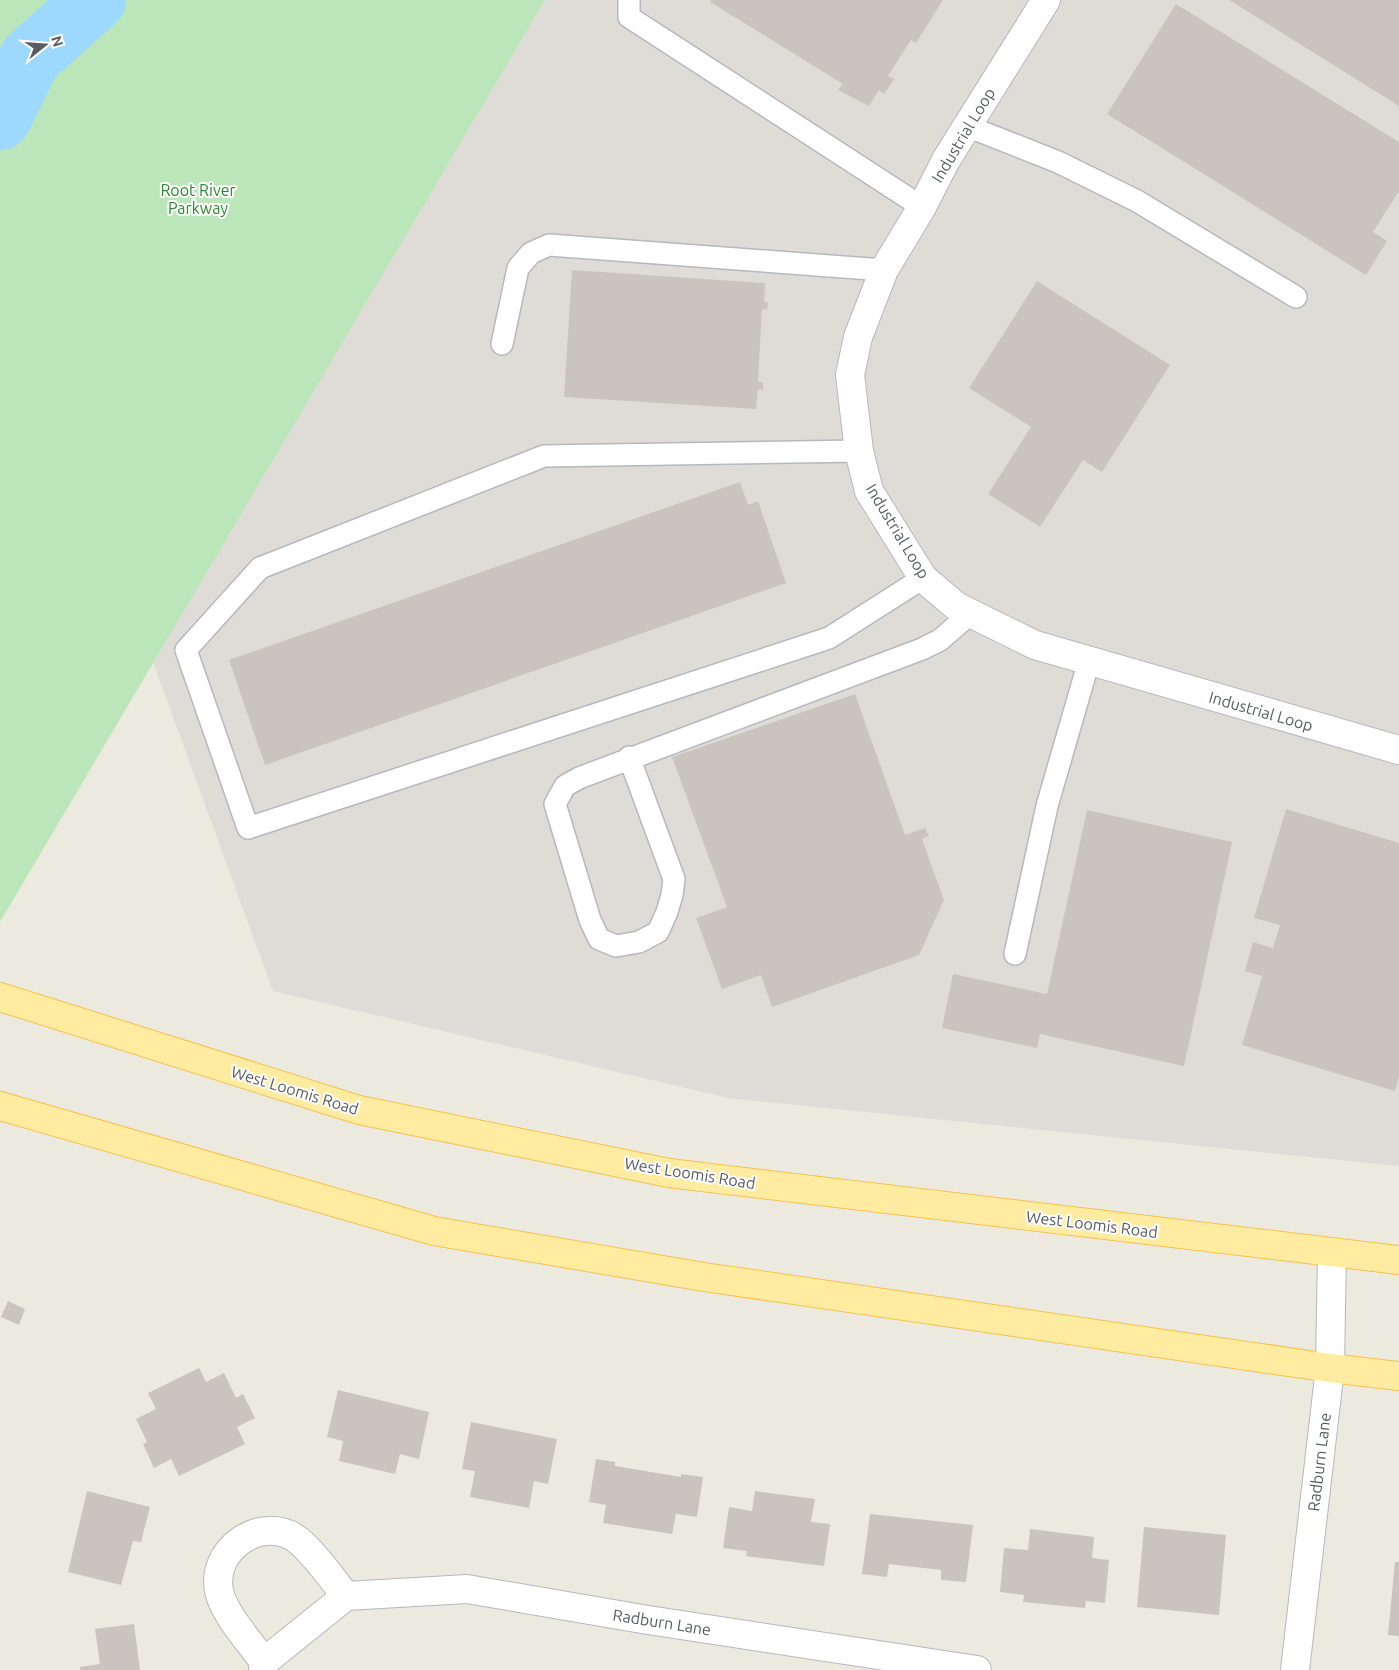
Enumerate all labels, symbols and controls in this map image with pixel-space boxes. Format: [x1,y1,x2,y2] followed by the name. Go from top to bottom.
[20,20,70,70] north arrow
[48,34,67,49] text: N
[928,84,998,186] street label: Industrial Loop
[160,181,236,217] park label: Root River Parkway
[863,480,933,582] street label: Industrial Loop
[1207,688,1315,734] street label: Industrial Loop
[229,1062,361,1118] street label: West Loomis Road
[623,1154,757,1192] street label: West Loomis Road
[1025,1207,1159,1241] street label: West Loomis Road
[1304,1412,1334,1512] street label: Radburn Lane
[612,1605,712,1639] street label: Radburn Lane

